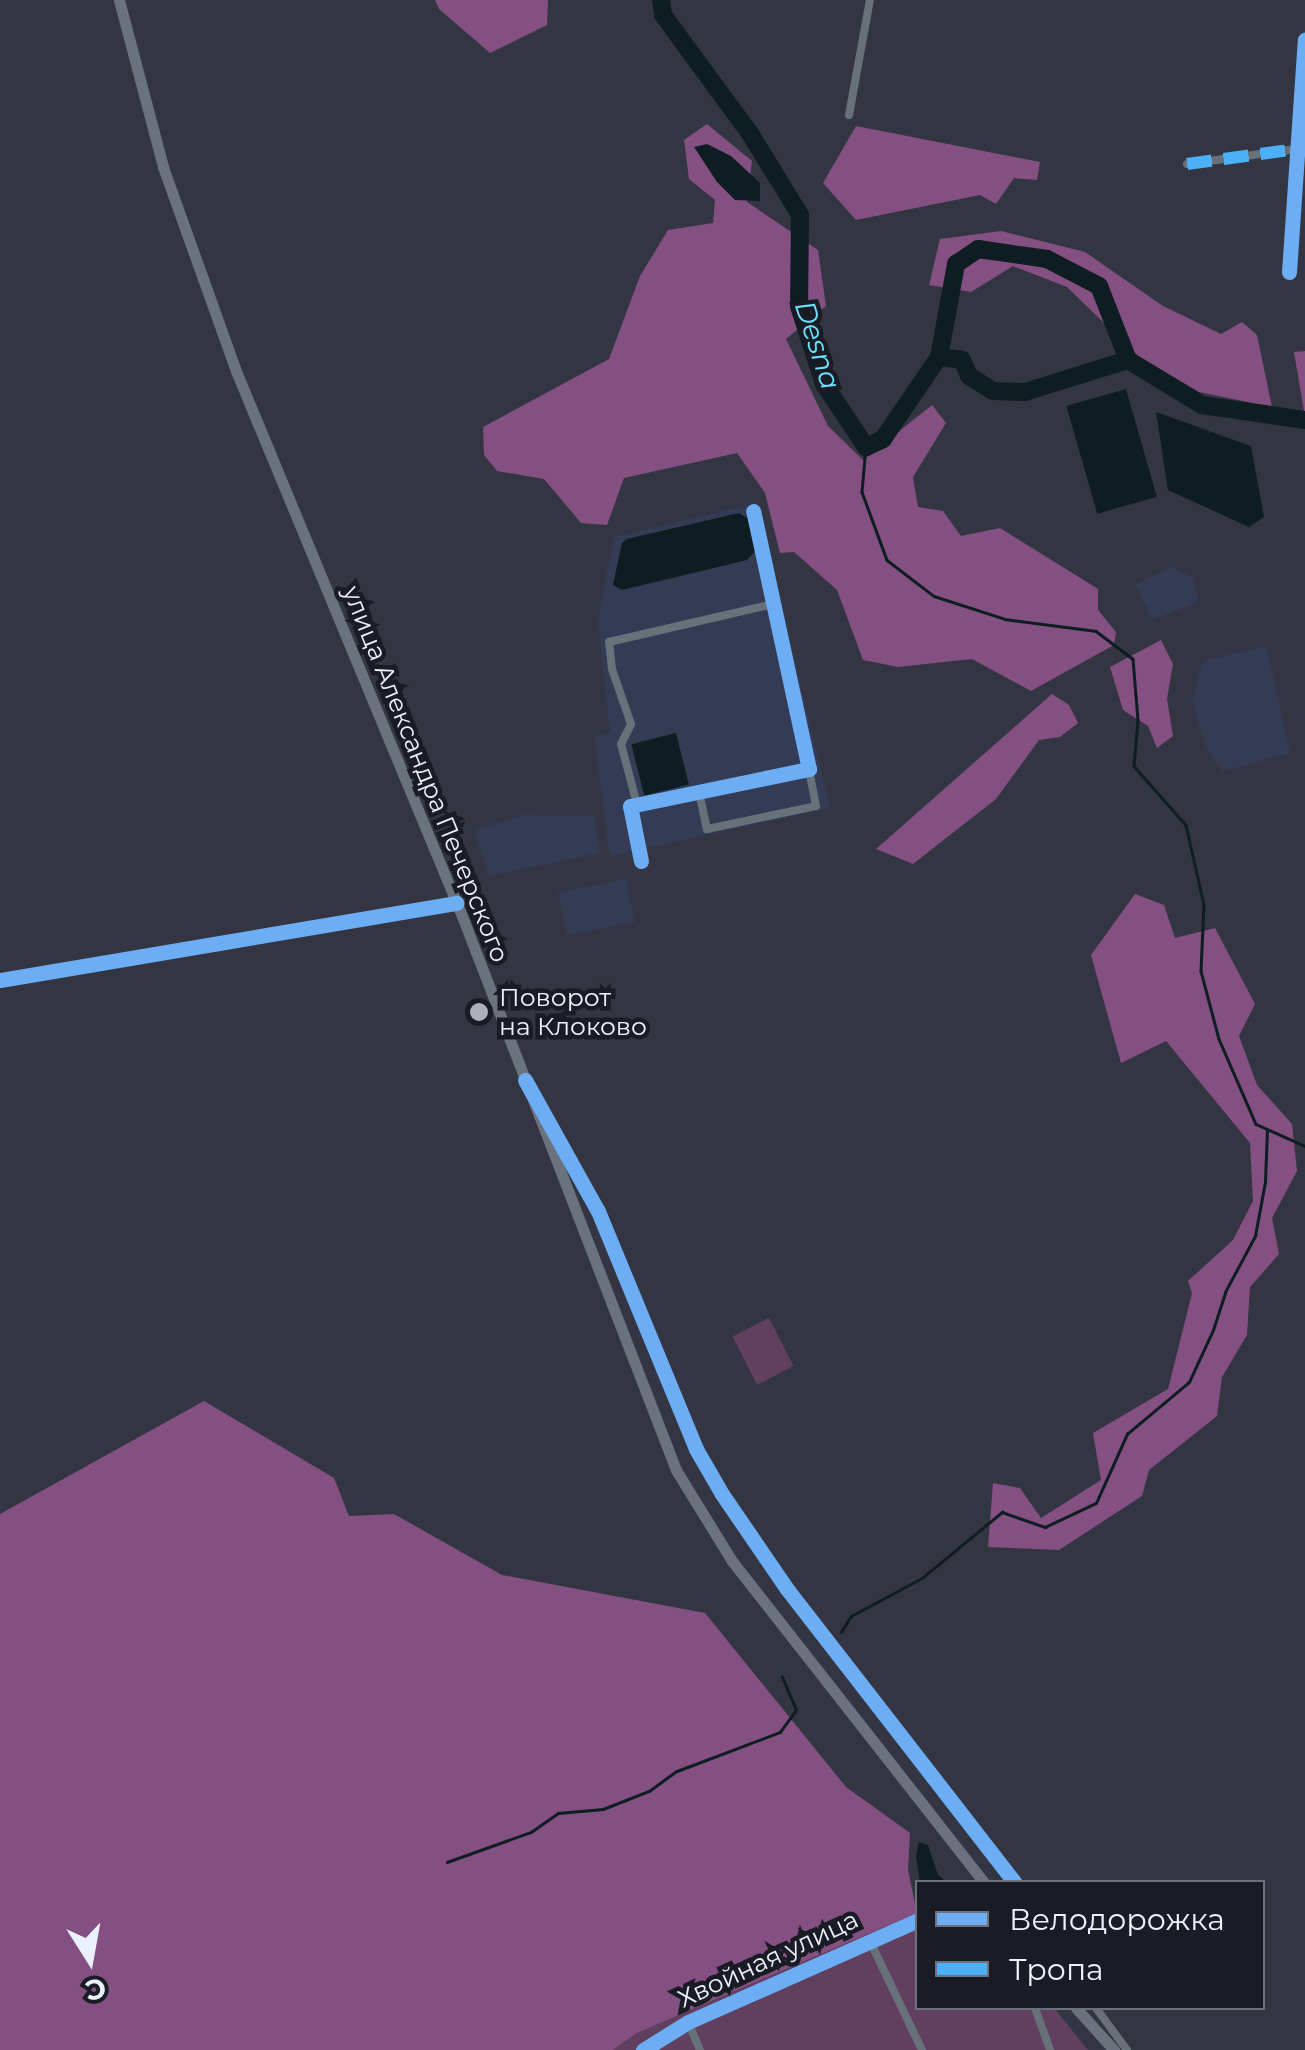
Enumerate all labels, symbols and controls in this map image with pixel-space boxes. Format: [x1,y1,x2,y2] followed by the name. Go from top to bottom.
[788,296,848,394] water label: Desna
[337,581,515,967] street label: улица Александра Печерского
[499,983,647,1042] place label: Поворот на Клоково
[468,1001,490,1023] marker: Поворот на Клоково
[915,1880,1265,2010] legend
[1009,1901,1225,1938] text: Велодорожка
[673,1904,863,2014] street label: Хвойная улица
[40,1910,140,2010] north arrow
[1009,1951,1104,1988] text: Тропа
[83,1971,109,2008] text: С

